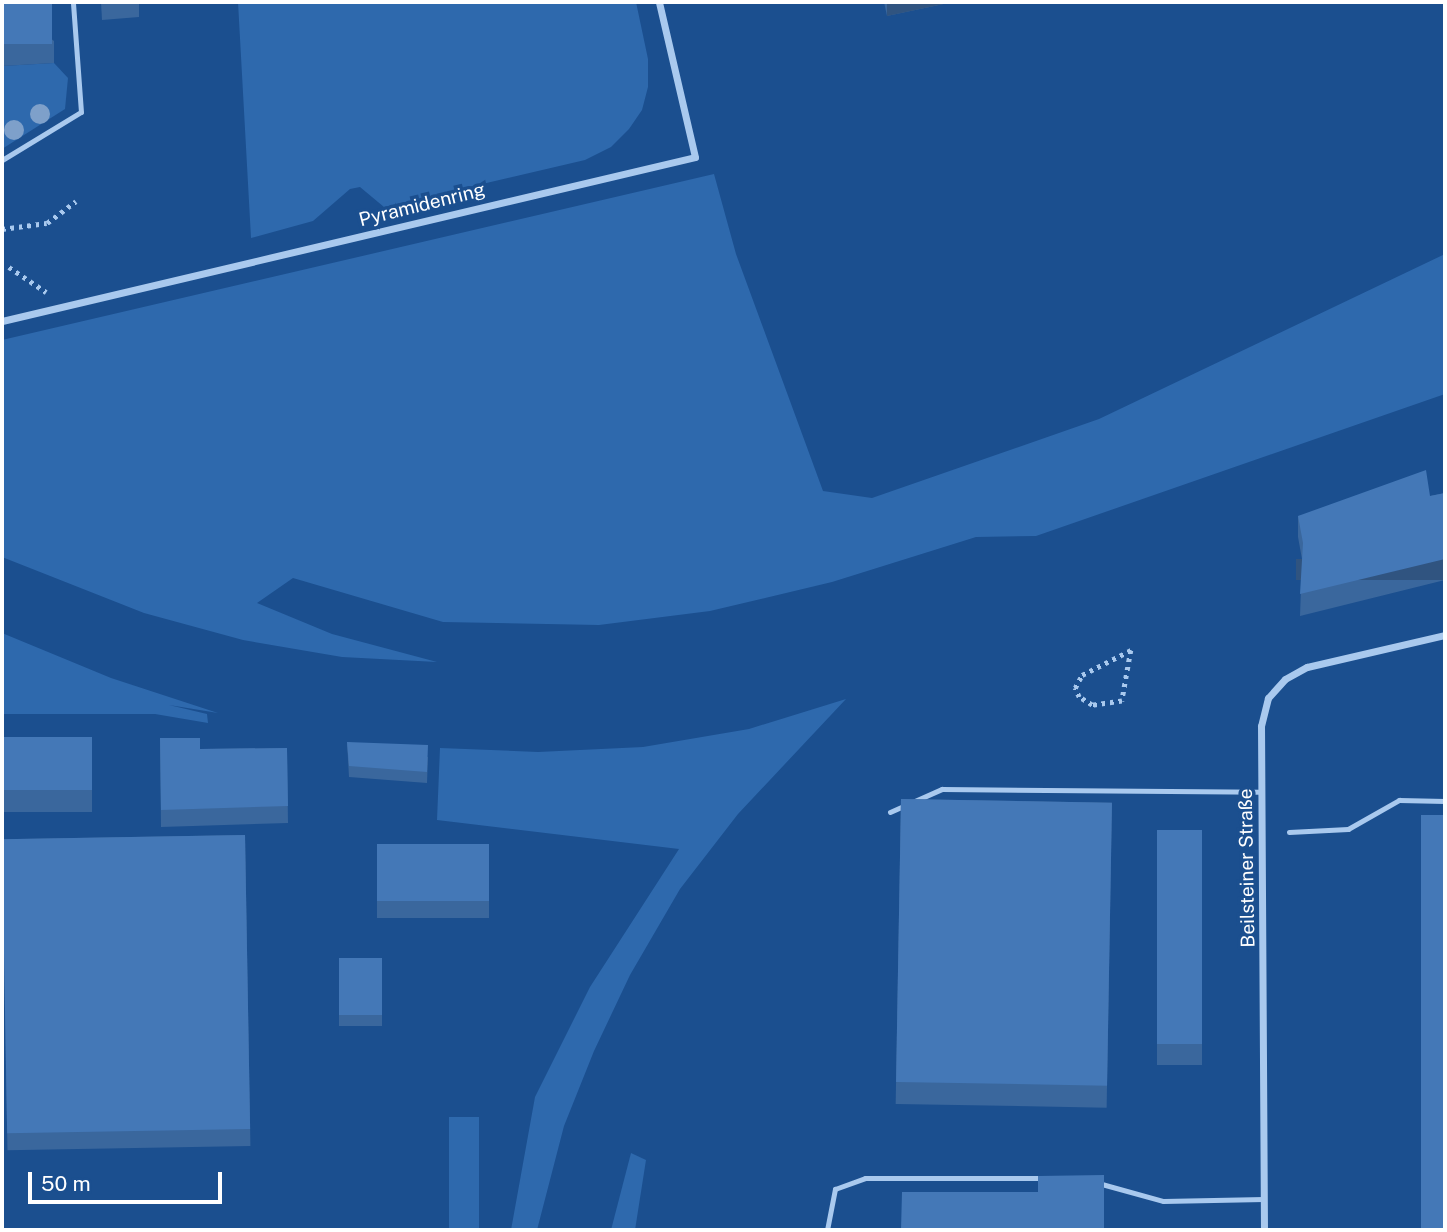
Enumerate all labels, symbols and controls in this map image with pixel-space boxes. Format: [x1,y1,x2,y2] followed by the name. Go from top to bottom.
[356,178,488,232] street label: Pyramidenring
[1234,788,1260,948] street label: Beilsteiner Straße
[32,1158,226,1202] scale bar
[41,1171,91,1196] text: 50 m

